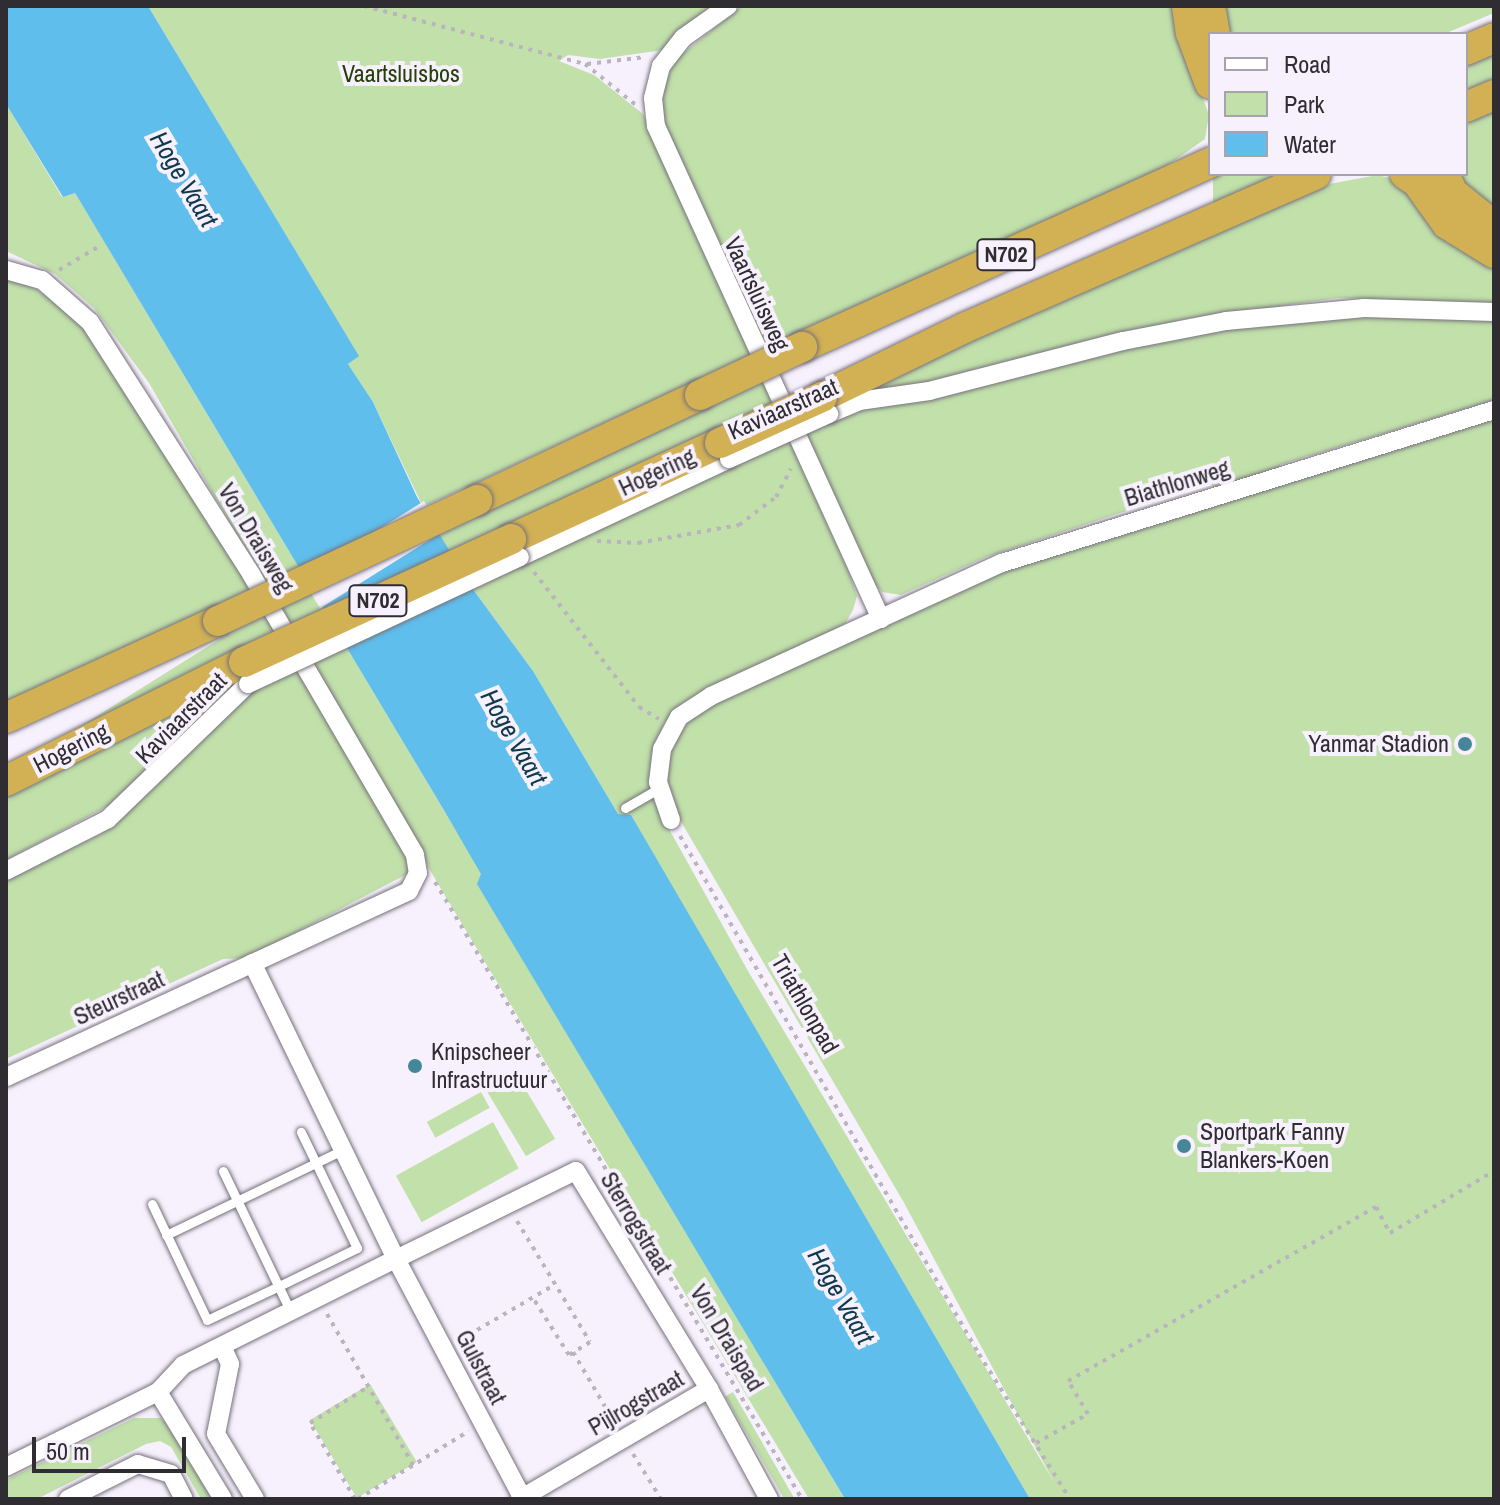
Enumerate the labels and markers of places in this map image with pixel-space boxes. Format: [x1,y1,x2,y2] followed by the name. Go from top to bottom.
[1308,730,1449,758] place label: Yanmar Stadion
[1456,735,1474,753] marker: Yanmar Stadion
[431,1038,547,1094] place label: Knipscheer Infrastructuur
[406,1057,424,1075] marker: Knipscheer Infrastructuur
[1200,1118,1345,1174] place label: Sportpark Fanny Blankers-Koen
[1175,1137,1193,1155] marker: Sportpark Fanny Blankers-Koen

